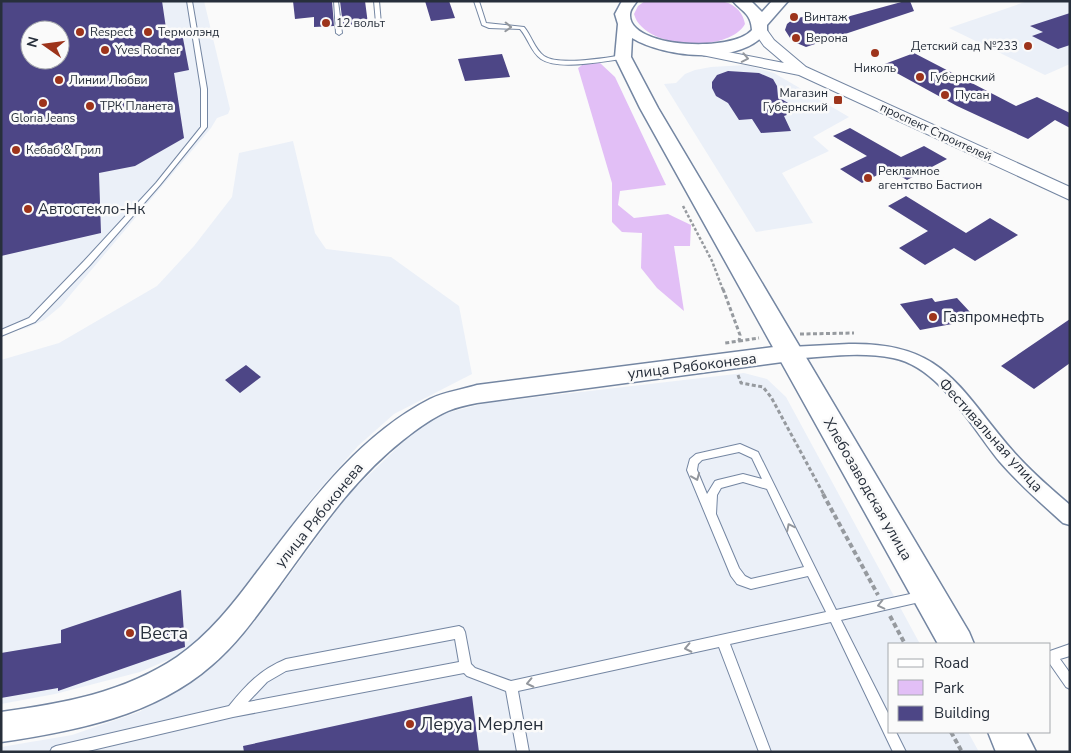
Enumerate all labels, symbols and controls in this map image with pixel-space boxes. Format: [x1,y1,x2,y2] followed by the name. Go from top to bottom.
[804,9,848,25] place label: Винтаж
[788,11,800,23] marker: Винтаж
[336,15,386,31] place label: 12 вольт
[320,17,332,29] marker: 12 вольт
[20,20,70,70] north arrow
[504,22,512,32] one-way arrow
[90,24,134,40] place label: Respect
[158,24,219,40] place label: Термолэнд
[74,26,86,38] marker: Respect
[142,26,154,38] marker: Термолэнд
[806,30,848,46] place label: Верона
[790,32,802,44] marker: Верона
[22,35,43,49] text: N
[911,38,1018,54] place label: Детский сад №233
[1022,40,1034,52] marker: Детский сад №233
[114,42,181,58] place label: Yves Rocher
[99,44,111,56] marker: Yves Rocher
[869,47,881,59] marker: Николь
[740,53,749,63] one-way arrow
[854,60,896,76] place label: Николь
[930,69,995,85] place label: Губернский
[914,71,926,83] marker: Губернский
[69,72,148,88] place label: Линии Любви
[53,74,65,86] marker: Линии Любви
[763,85,828,115] place label: Магазин Губернский
[955,87,989,103] place label: Пусан
[939,89,951,101] marker: Пусан
[832,94,844,106] marker: Магазин Губернский
[37,97,49,109] marker: Gloria Jeans
[100,98,173,114] place label: ТРК Планета
[878,99,994,165] street label: проспект Строителей
[84,100,96,112] marker: ТРК Планета
[11,110,76,126] place label: Gloria Jeans
[26,142,101,158] place label: Кeбаб & Грил
[10,144,22,156] marker: Кeбаб & Грил
[878,163,982,193] place label: Рекламное агентство Бастион
[862,172,874,184] marker: Рекламное агентство Бастион
[38,199,145,219] place label: Автостекло-Нк
[22,203,34,215] marker: Автостекло-Нк
[943,307,1044,327] place label: Газпромнефть
[927,311,939,323] marker: Газпромнефть
[626,348,758,384] street label: улица Рябоконева
[934,374,1048,496] street label: Фестивальная улица
[819,414,917,564] street label: Хлебозаводская улица
[270,458,368,572] street label: улица Рябоконева
[690,473,700,481] one-way arrow
[786,523,796,532] one-way arrow
[877,600,886,610] one-way arrow
[140,621,188,645] place label: Веста
[124,627,136,639] marker: Веста
[684,642,693,653] one-way arrow
[888,643,1051,733] legend
[934,653,969,673] text: Road
[525,677,534,688] one-way arrow
[934,678,964,698] text: Park
[934,703,990,723] text: Building
[420,712,544,736] place label: Леруа Мерлен
[404,718,416,730] marker: Леруа Мерлен

